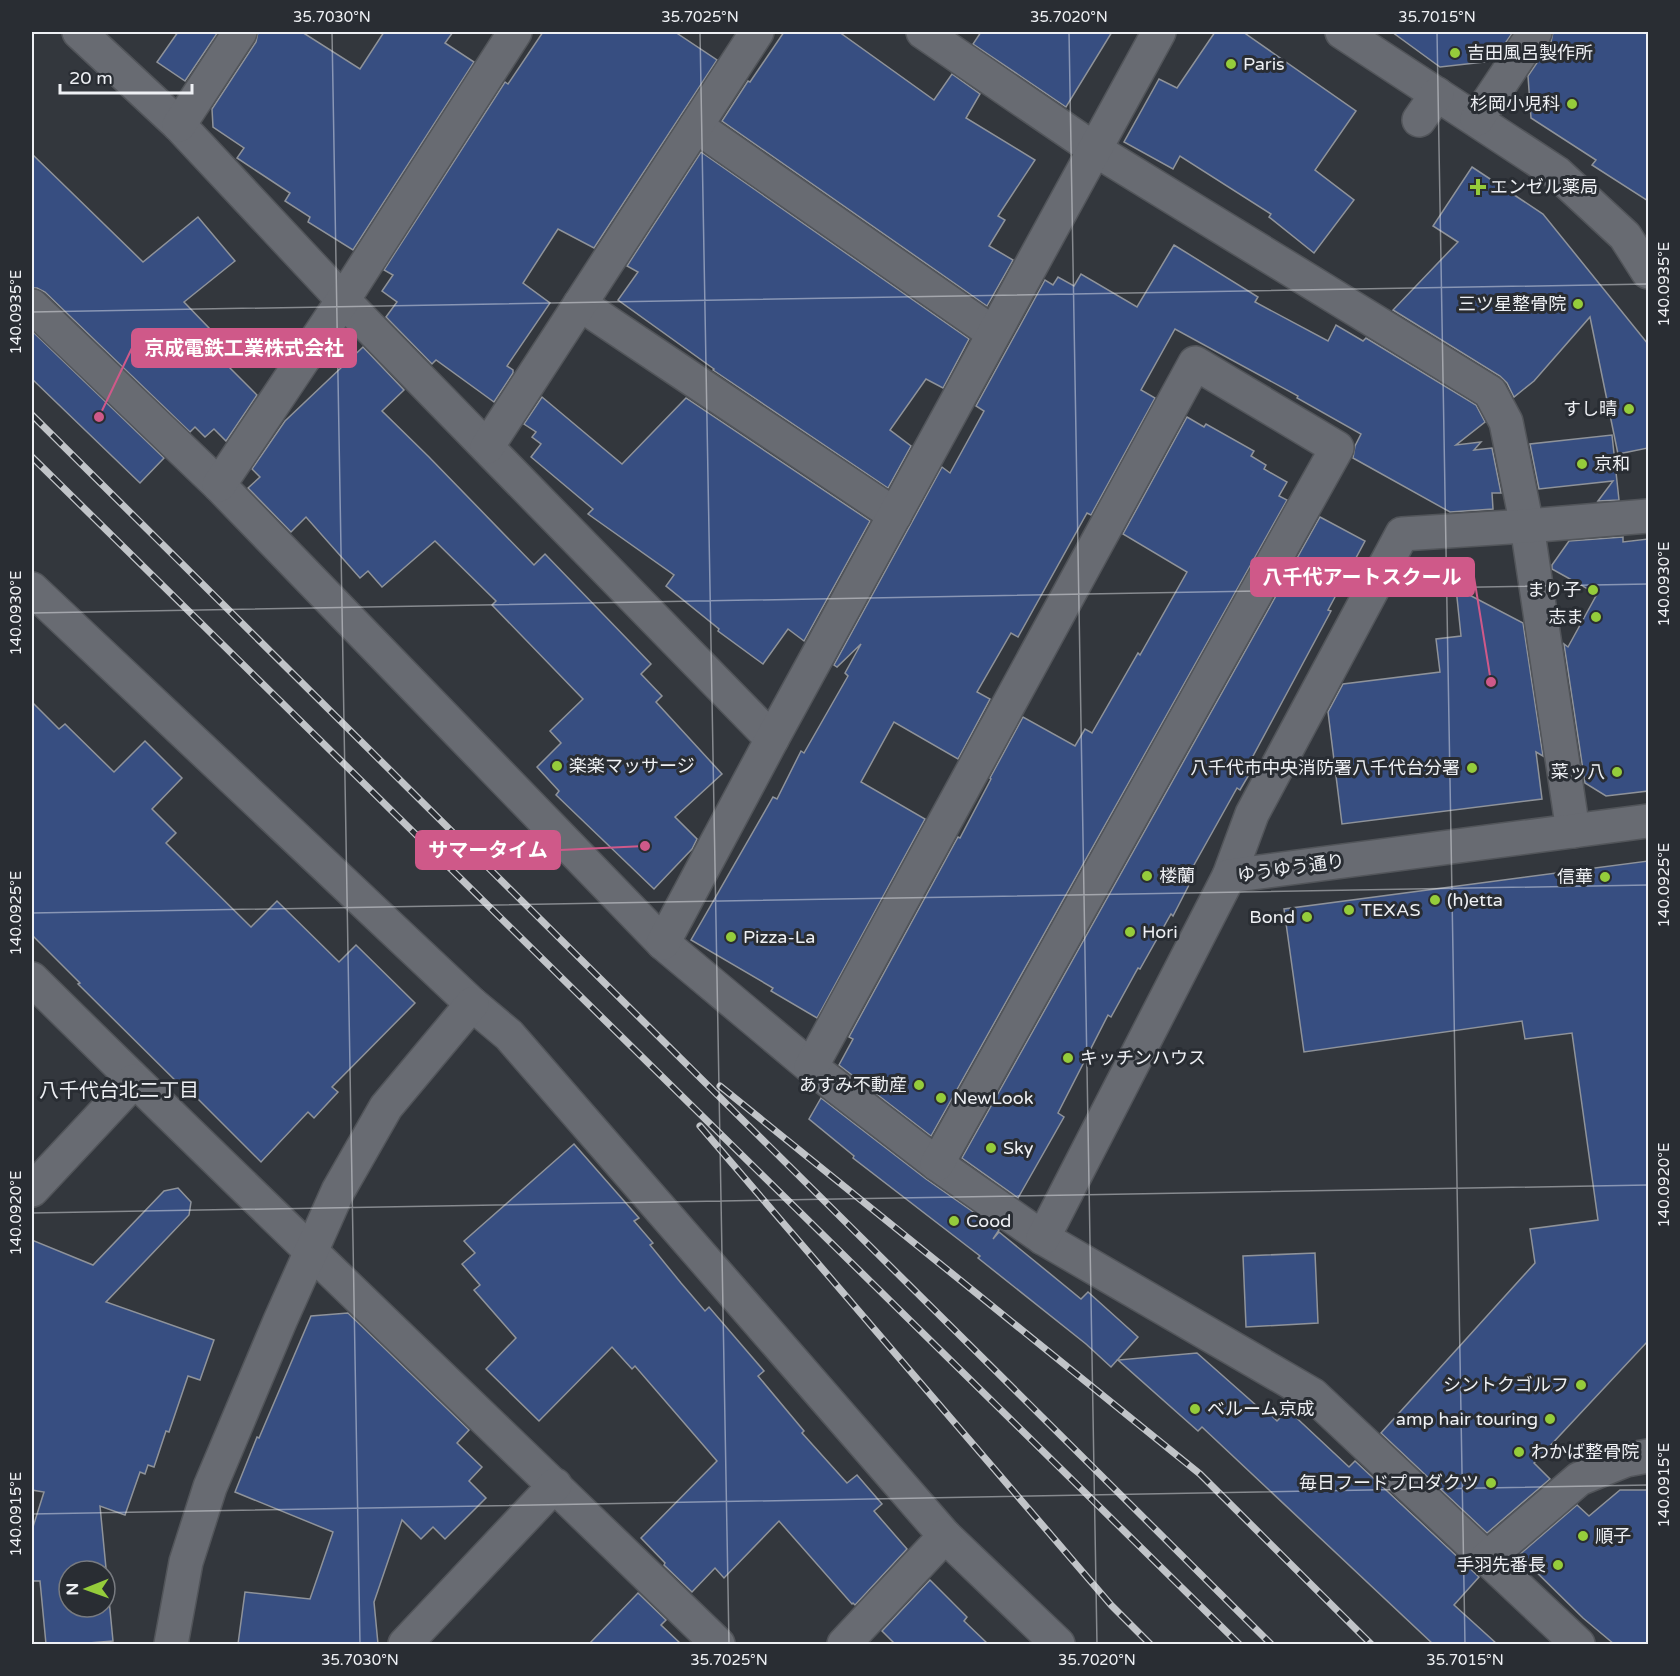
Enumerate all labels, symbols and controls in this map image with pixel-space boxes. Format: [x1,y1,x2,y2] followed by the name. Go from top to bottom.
[293,8,371,26] text: 35.7030°N
[661,8,739,26] text: 35.7025°N
[1030,8,1108,26] text: 35.7020°N
[1398,8,1476,26] text: 35.7015°N
[1467,42,1593,64] place label: 吉田風呂製作所
[1448,46,1462,60] marker: 吉田風呂製作所
[1243,53,1285,75] place label: Paris
[60,57,192,95] scale bar
[1224,57,1238,71] marker: Paris
[69,67,113,89] text: 20 m
[1470,93,1560,115] place label: 杉岡小児科
[1565,97,1579,111] marker: 杉岡小児科
[1490,176,1598,198] place label: エンゼル薬局
[1471,180,1485,194] marker: エンゼル薬局
[1655,242,1673,326] text: 140.0935°E
[7,270,25,354] text: 140.0935°E
[1458,293,1566,315] place label: 三ツ星整骨院
[1571,297,1585,311] marker: 三ツ星整骨院
[132,329,356,367] callout: 京成電鉄工業株式会社
[144,337,344,361] text: 京成電鉄工業株式会社
[1563,398,1617,420] place label: すし晴
[1622,402,1636,416] marker: すし晴
[1594,453,1630,475] place label: 京和
[1575,457,1589,471] marker: 京和
[1655,541,1673,627] text: 140.0930°E
[1251,558,1474,596] callout: 八千代アートスクール
[1263,566,1461,590] text: 八千代アートスクール
[7,570,25,656] text: 140.0930°E
[1527,579,1581,601] place label: まり子
[1586,583,1600,597] marker: まり子
[1548,606,1584,628] place label: 志ま
[1589,610,1603,624] marker: 志ま
[569,755,695,777] place label: 楽楽マッサージ
[1190,757,1460,779] place label: 八千代市中央消防署八千代台分署
[550,759,564,773] marker: 楽楽マッサージ
[1465,761,1479,775] marker: 八千代市中央消防署八千代台分署
[1551,761,1605,783] place label: 菜ッ八
[1610,765,1624,779] marker: 菜ッ八
[416,831,560,869] callout: サマータイム
[428,839,548,863] text: サマータイム
[1655,843,1673,927] text: 140.0925°E
[1236,850,1346,886] street label: ゆうゆう通り
[1159,865,1195,887] place label: 楼蘭
[1557,866,1593,888] place label: 信華
[1140,869,1154,883] marker: 楼蘭
[1598,870,1612,884] marker: 信華
[7,871,25,955] text: 140.0925°E
[1447,889,1503,911] place label: (h)etta
[1428,893,1442,907] marker: (h)etta
[1361,899,1421,921] place label: TEXAS
[1342,903,1356,917] marker: TEXAS
[1249,906,1295,928] place label: Bond
[1300,910,1314,924] marker: Bond
[1142,921,1178,943] place label: Hori
[1123,925,1137,939] marker: Hori
[743,926,815,948] place label: Pizza-La
[724,930,738,944] marker: Pizza-La
[1080,1047,1206,1069] place label: キッチンハウス
[1061,1051,1075,1065] marker: キッチンハウス
[799,1074,907,1096] place label: あすみ不動産
[912,1078,926,1092] marker: あすみ不動産
[39,1079,199,1103] district label: 八千代台北二丁目
[953,1087,1034,1109] place label: NewLook
[934,1091,948,1105] marker: NewLook
[1003,1137,1034,1159] place label: Sky
[984,1141,998,1155] marker: Sky
[1655,1142,1673,1228] text: 140.0920°E
[7,1170,25,1256] text: 140.0920°E
[966,1210,1011,1232] place label: Cood
[947,1214,961,1228] marker: Cood
[1443,1374,1569,1396] place label: シントクゴルフ
[1574,1378,1588,1392] marker: シントクゴルフ
[1207,1398,1314,1420] place label: ベルーム京成
[1188,1402,1202,1416] marker: ベルーム京成
[1396,1408,1538,1430] place label: amp hair touring
[1543,1412,1557,1426] marker: amp hair touring
[1531,1441,1639,1463] place label: わかば整骨院
[1655,1443,1673,1527] text: 140.0915°E
[1512,1445,1526,1459] marker: わかば整骨院
[7,1472,25,1556] text: 140.0915°E
[1299,1472,1479,1494] place label: 毎日フードプロダクツ
[1484,1476,1498,1490] marker: 毎日フードプロダクツ
[1595,1525,1631,1547] place label: 順子
[1576,1529,1590,1543] marker: 順子
[1456,1554,1546,1576] place label: 手羽先番長
[1551,1558,1565,1572] marker: 手羽先番長
[57,1559,117,1619] north arrow
[63,1583,83,1596] text: N
[321,1651,399,1669] text: 35.7030°N
[690,1651,768,1669] text: 35.7025°N
[1058,1651,1136,1669] text: 35.7020°N
[1426,1651,1504,1669] text: 35.7015°N

